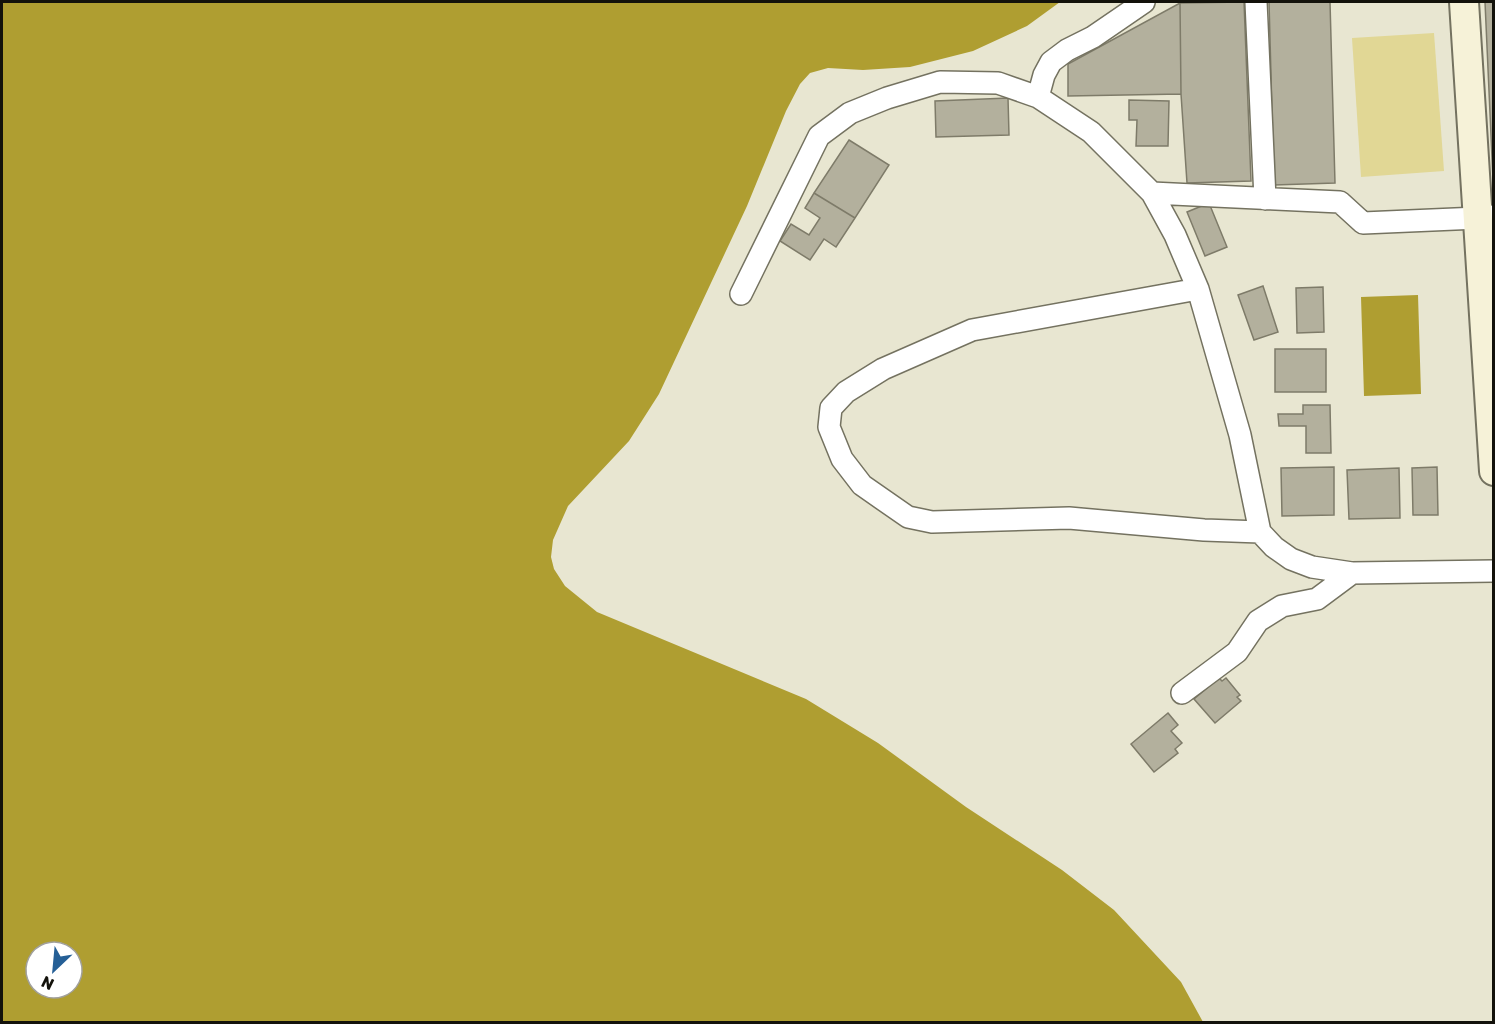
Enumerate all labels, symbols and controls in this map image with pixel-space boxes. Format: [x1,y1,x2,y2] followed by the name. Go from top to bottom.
[24,940,84,1000] north arrow
[38,972,57,994] text: N

